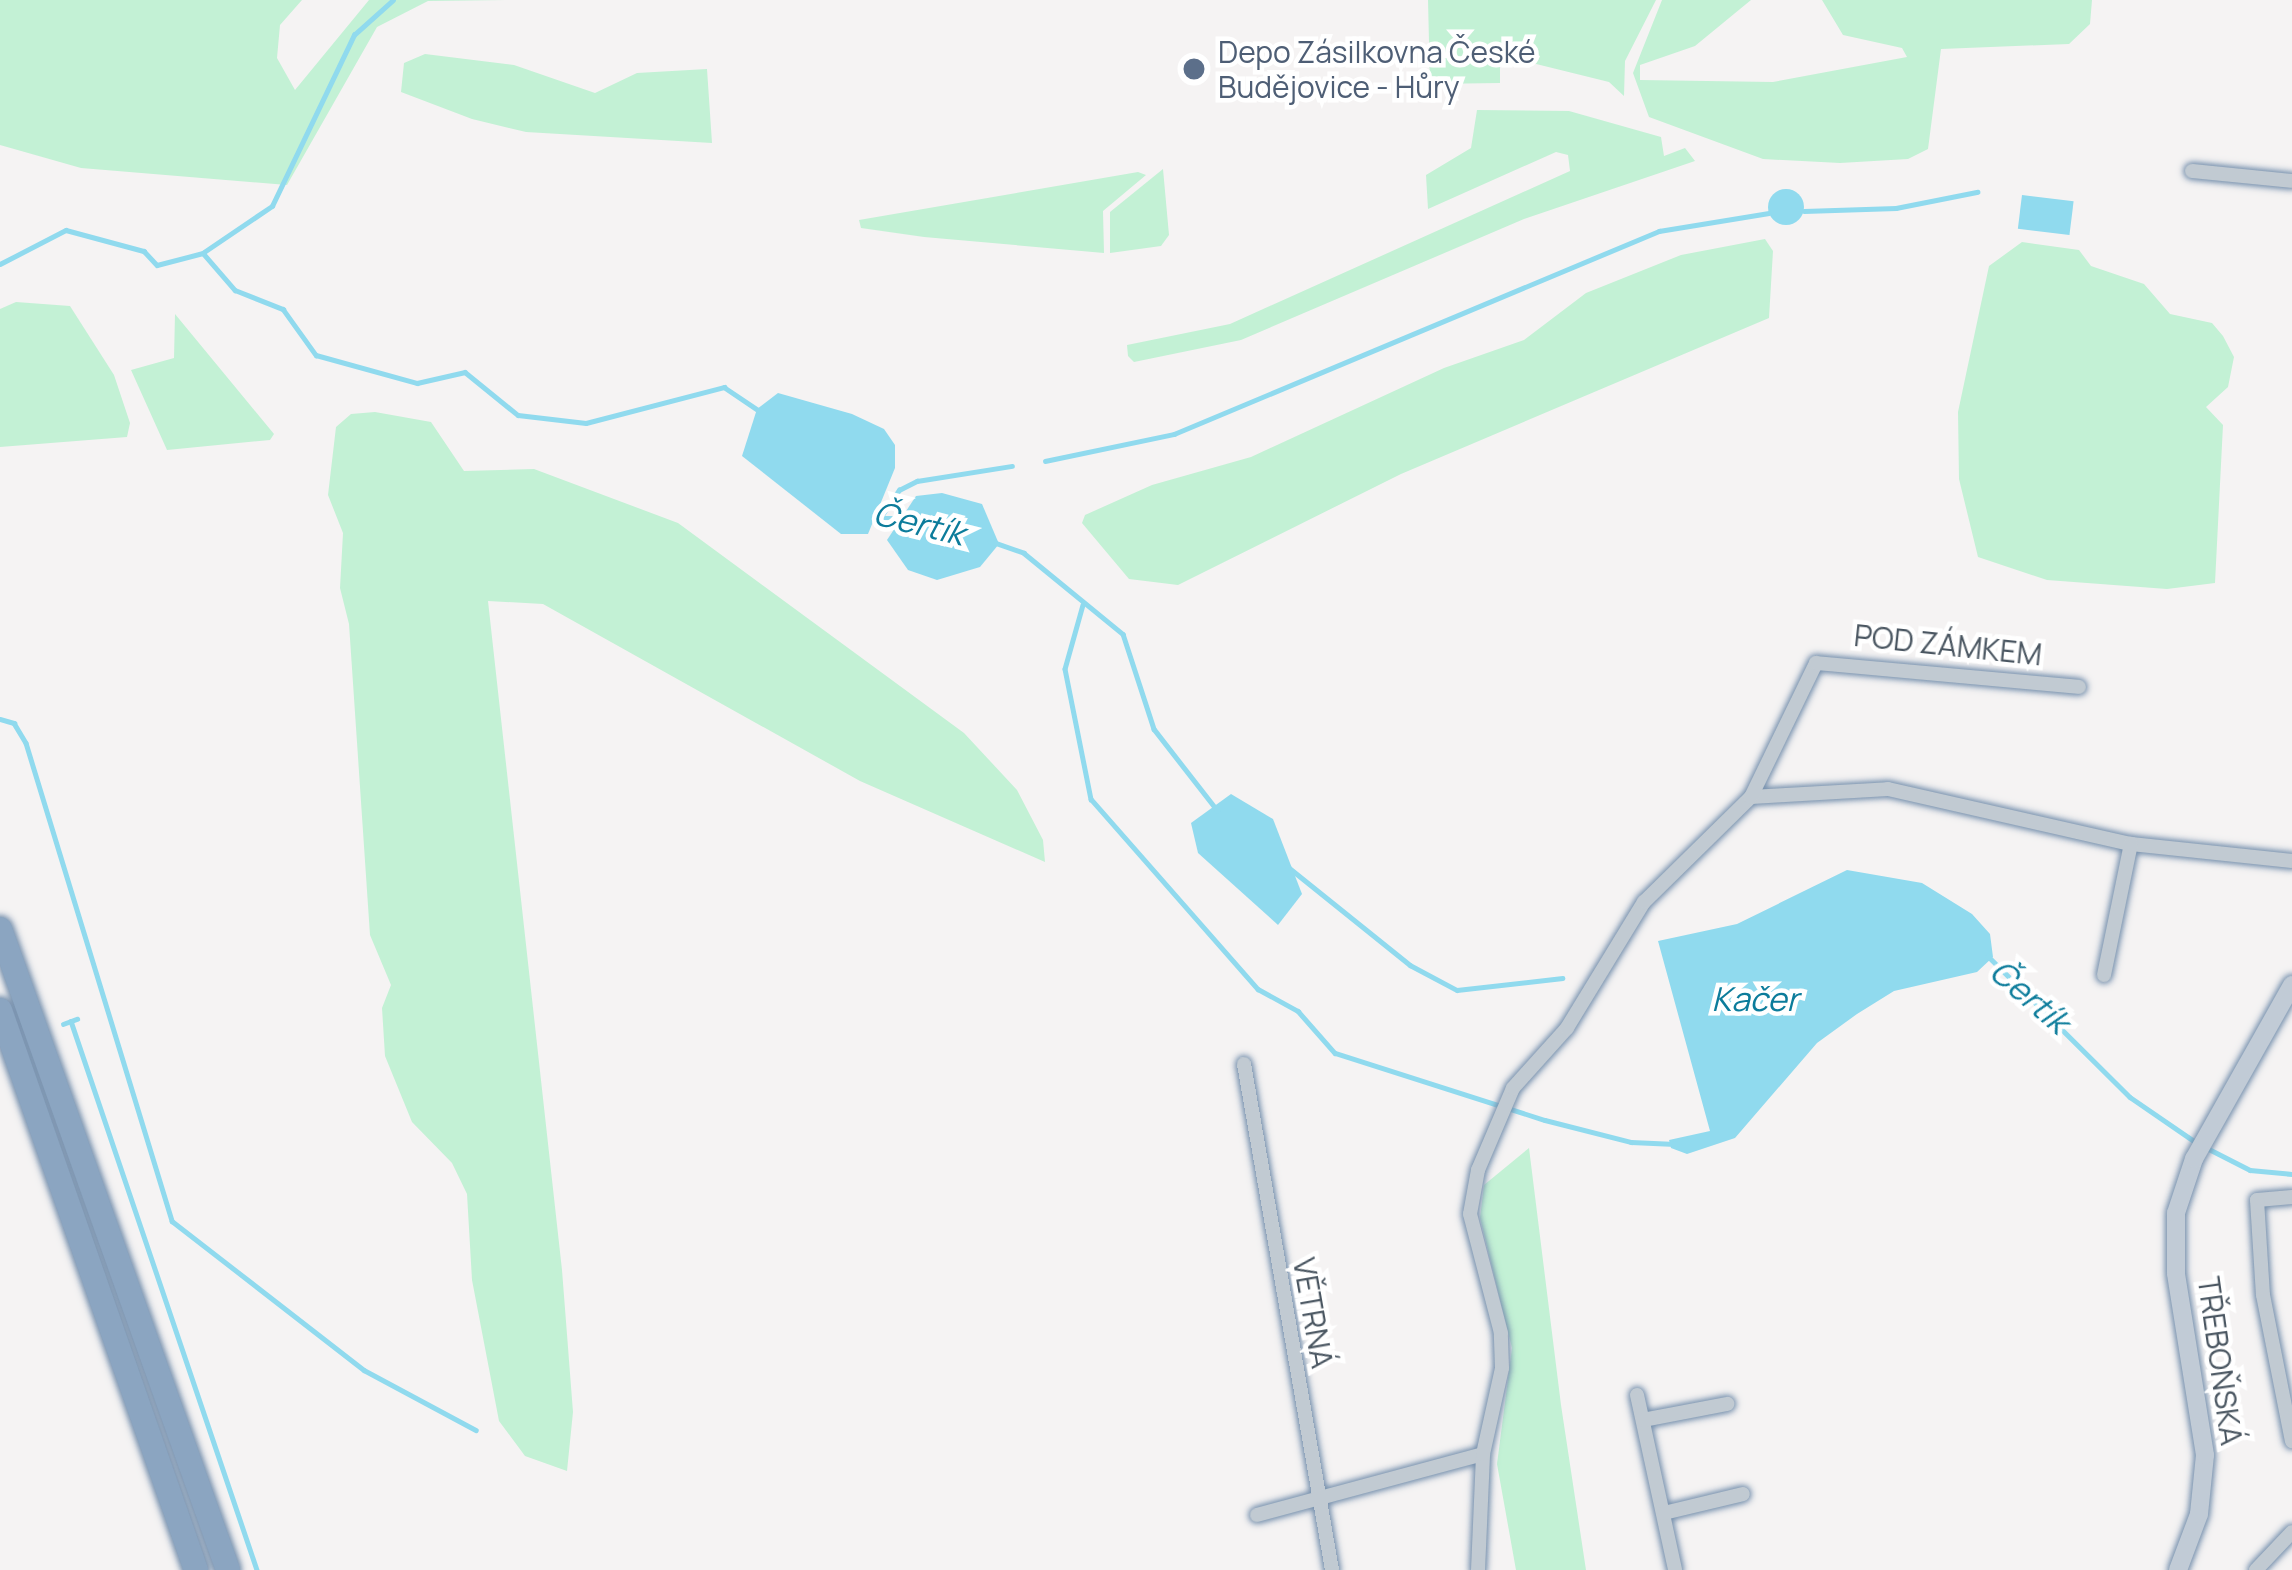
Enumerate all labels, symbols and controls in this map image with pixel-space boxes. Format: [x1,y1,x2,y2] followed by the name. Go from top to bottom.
[1218,34,1536,104] place label: Depo Zásilkovna České Budějovice - Hůry
[1181,56,1207,82] marker: Depo Zásilkovna České Budějovice - Hůry
[870,493,968,553] water label: Čertík
[1852,617,2044,673] street label: POD ZÁMKEM
[1982,951,2078,1041] water label: Čertík
[1712,979,1798,1019] water label: Kačer
[1286,1255,1340,1371] street label: VĚTRNÁ
[2190,1274,2250,1448] street label: TŘEBOŇSKÁ

